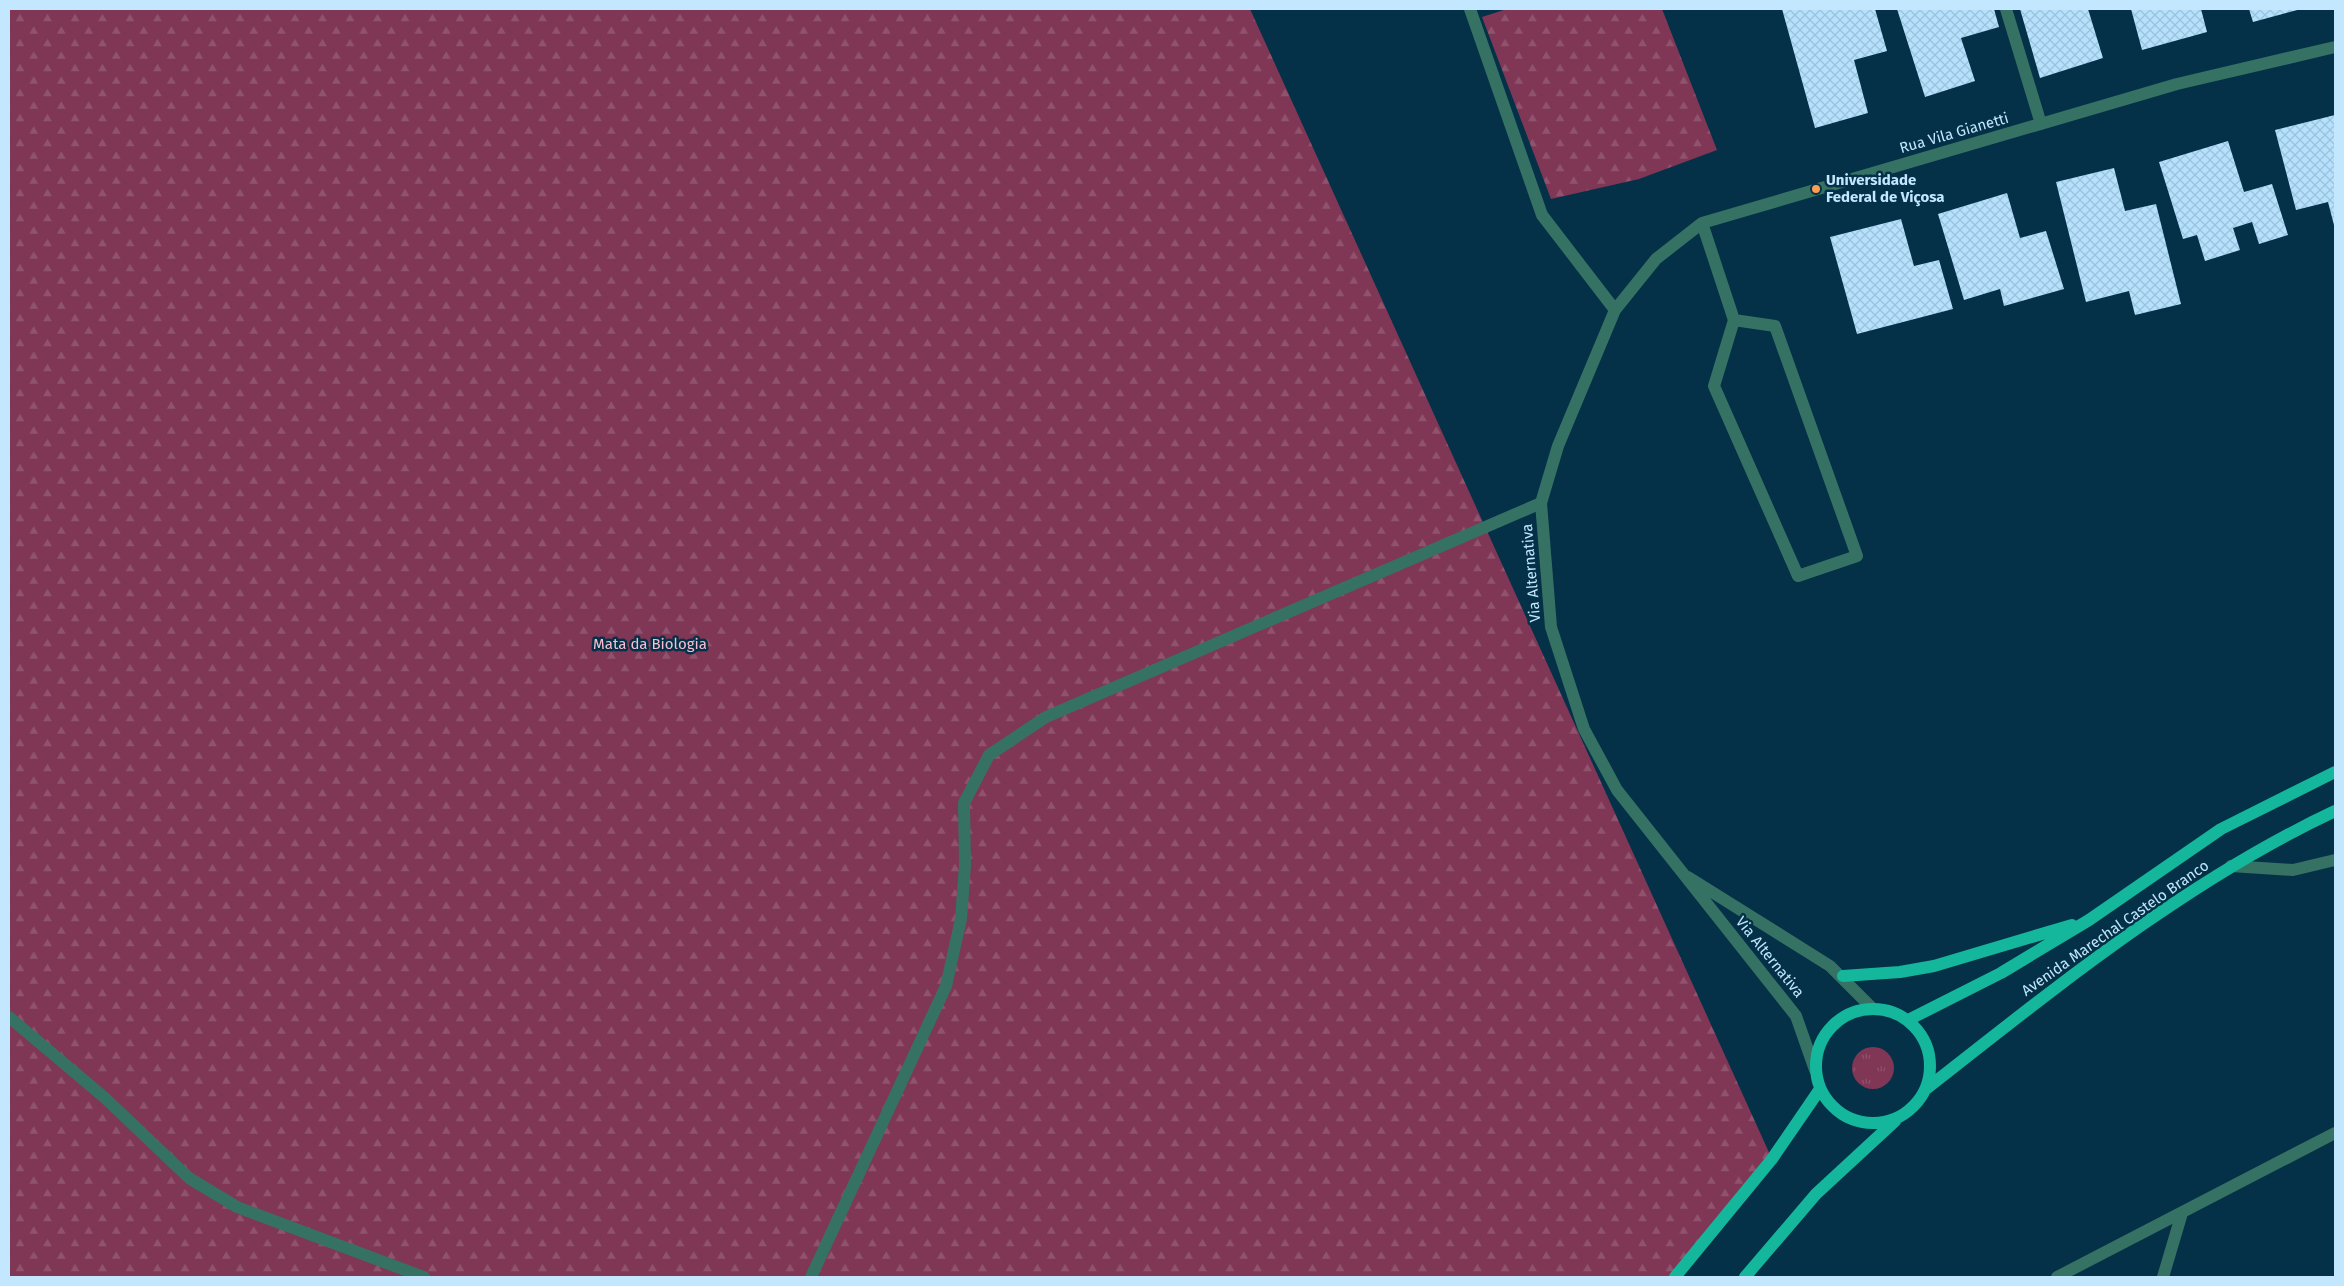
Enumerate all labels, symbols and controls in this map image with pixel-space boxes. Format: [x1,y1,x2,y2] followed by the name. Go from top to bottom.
[1897,109,2011,157] street label: Rua Vila Gianetti
[1826,171,1945,207] place label: Universidade Federal de Viçosa
[1810,183,1822,195] marker: Universidade Federal de Viçosa
[1518,523,1544,623] street label: Via Alternativa
[593,635,707,653] park label: Mata da Biologia
[2018,856,2212,1000] street label: Avenida Marechal Castelo Branco
[1732,913,1808,1001] street label: Via Alternativa

